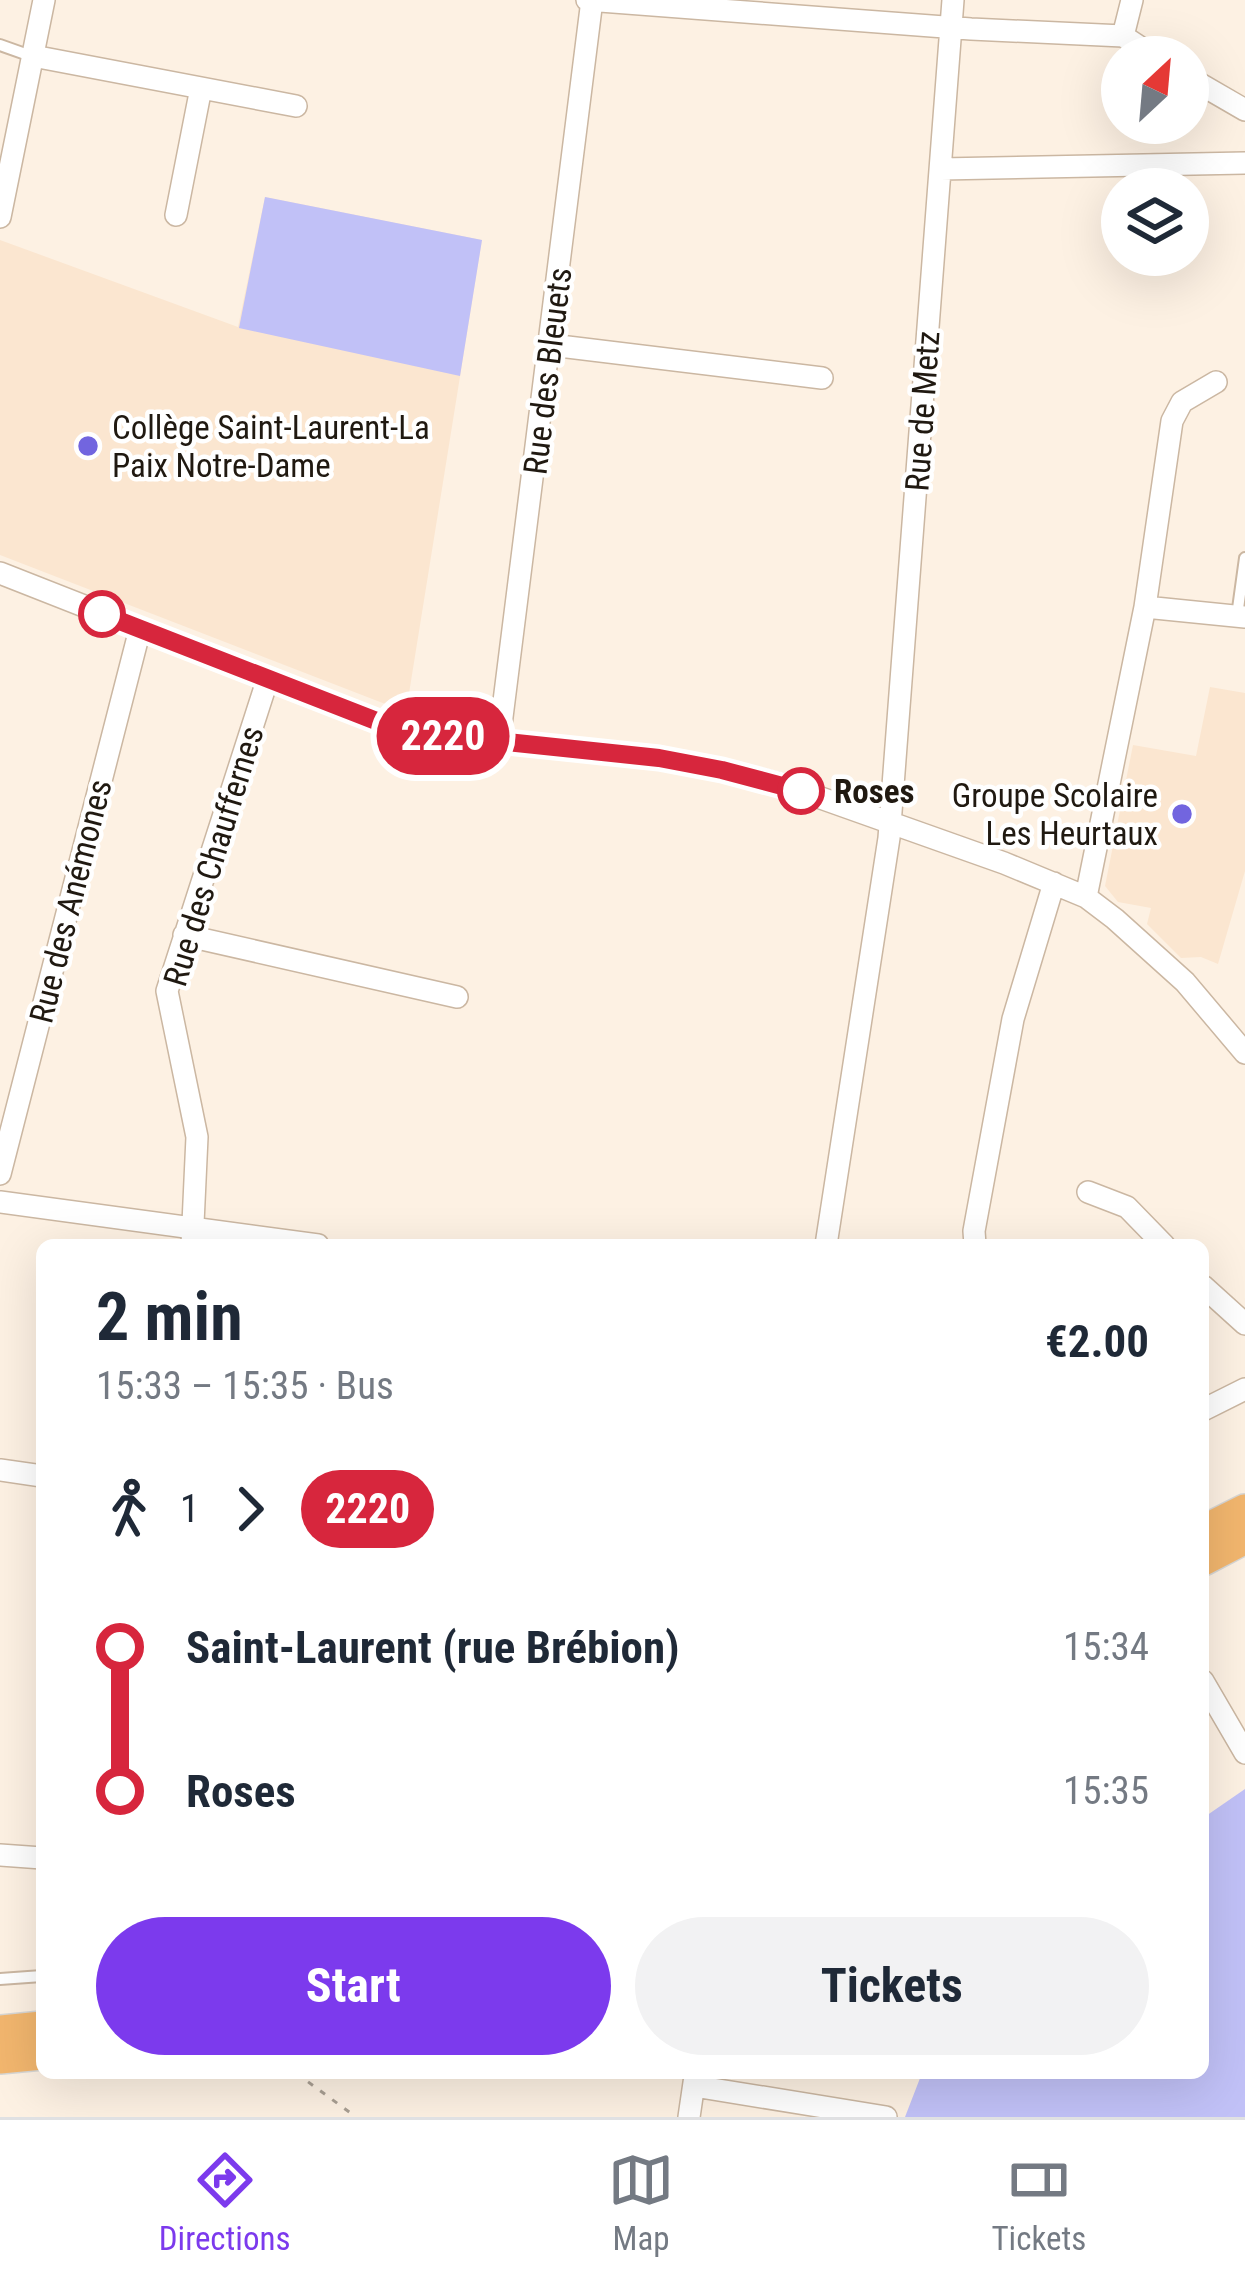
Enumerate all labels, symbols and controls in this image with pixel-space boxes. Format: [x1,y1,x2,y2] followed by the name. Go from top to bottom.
[1101,36,1209,144] north arrow
[1101,36,1209,276] map controls
[1101,168,1209,276] button: layers
[515,265,580,477] street label: Rue des Bleuets
[897,330,948,492] street label: Rue de Metz
[112,408,430,485] place label: Collège Saint-Laurent-La Paix Notre-Dame
[75,433,101,459] marker: Collège Saint-Laurent-La Paix Notre-Dame
[80,592,124,636] unlabelled marker
[359,697,527,775] line badge: 2220
[401,711,485,760] text: 2220
[155,721,272,991] street label: Rue des Chauffernes
[779,769,823,813] marker: Roses
[834,772,914,811] place label: Roses
[21,775,120,1027] street label: Rue des Anémones
[952,776,1158,853] place label: Groupe Scolaire Les Heurtaux
[1169,801,1195,827] marker: Groupe Scolaire Les Heurtaux
[96,1279,243,1356] text: 2 min
[1045,1315,1149,1368] text: €2.00
[96,1363,394,1409] text: 15:33 – 15:35 · Bus
[96,1476,162,1542] icon: walk
[217,1476,283,1542] icon: forward
[325,1484,410,1533] text: 2220
[180,1486,199,1532] text: 1
[186,1621,680,1674] text: Saint-Laurent (rue Brébion)
[1063,1624,1149,1670] text: 15:34
[186,1765,296,1818] text: Roses
[1063,1768,1149,1814] text: 15:35
[96,1917,611,2055] button: Start
[635,1917,1149,2055] button: Tickets
[159,2147,291,2258] tab: Directions
[608,2147,674,2258] tab: Map
[991,2147,1086,2258] tab: Tickets

